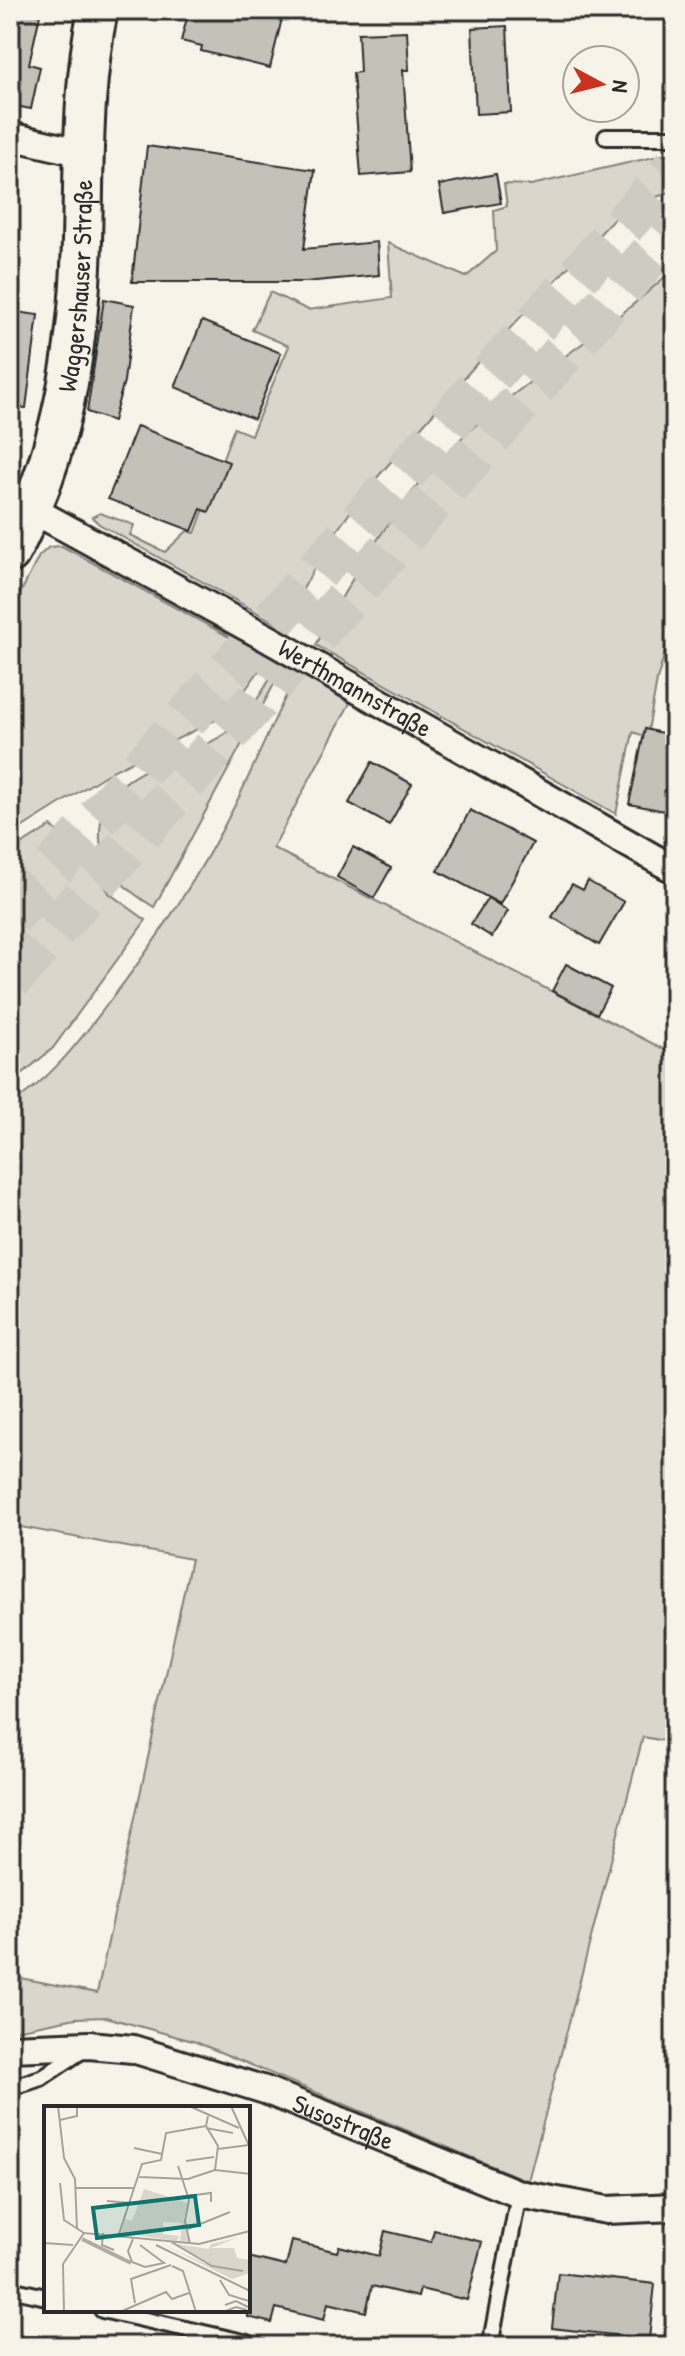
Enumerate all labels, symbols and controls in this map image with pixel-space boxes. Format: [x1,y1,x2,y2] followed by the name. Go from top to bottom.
[561,44,641,124] north arrow
[605,79,636,94] text: N
[49,179,100,395] street label: Waggershauser Straße
[272,630,438,745] street label: Werthmannstraße
[288,2085,399,2158] street label: Susostraße
[44,2106,250,2312] inset map

